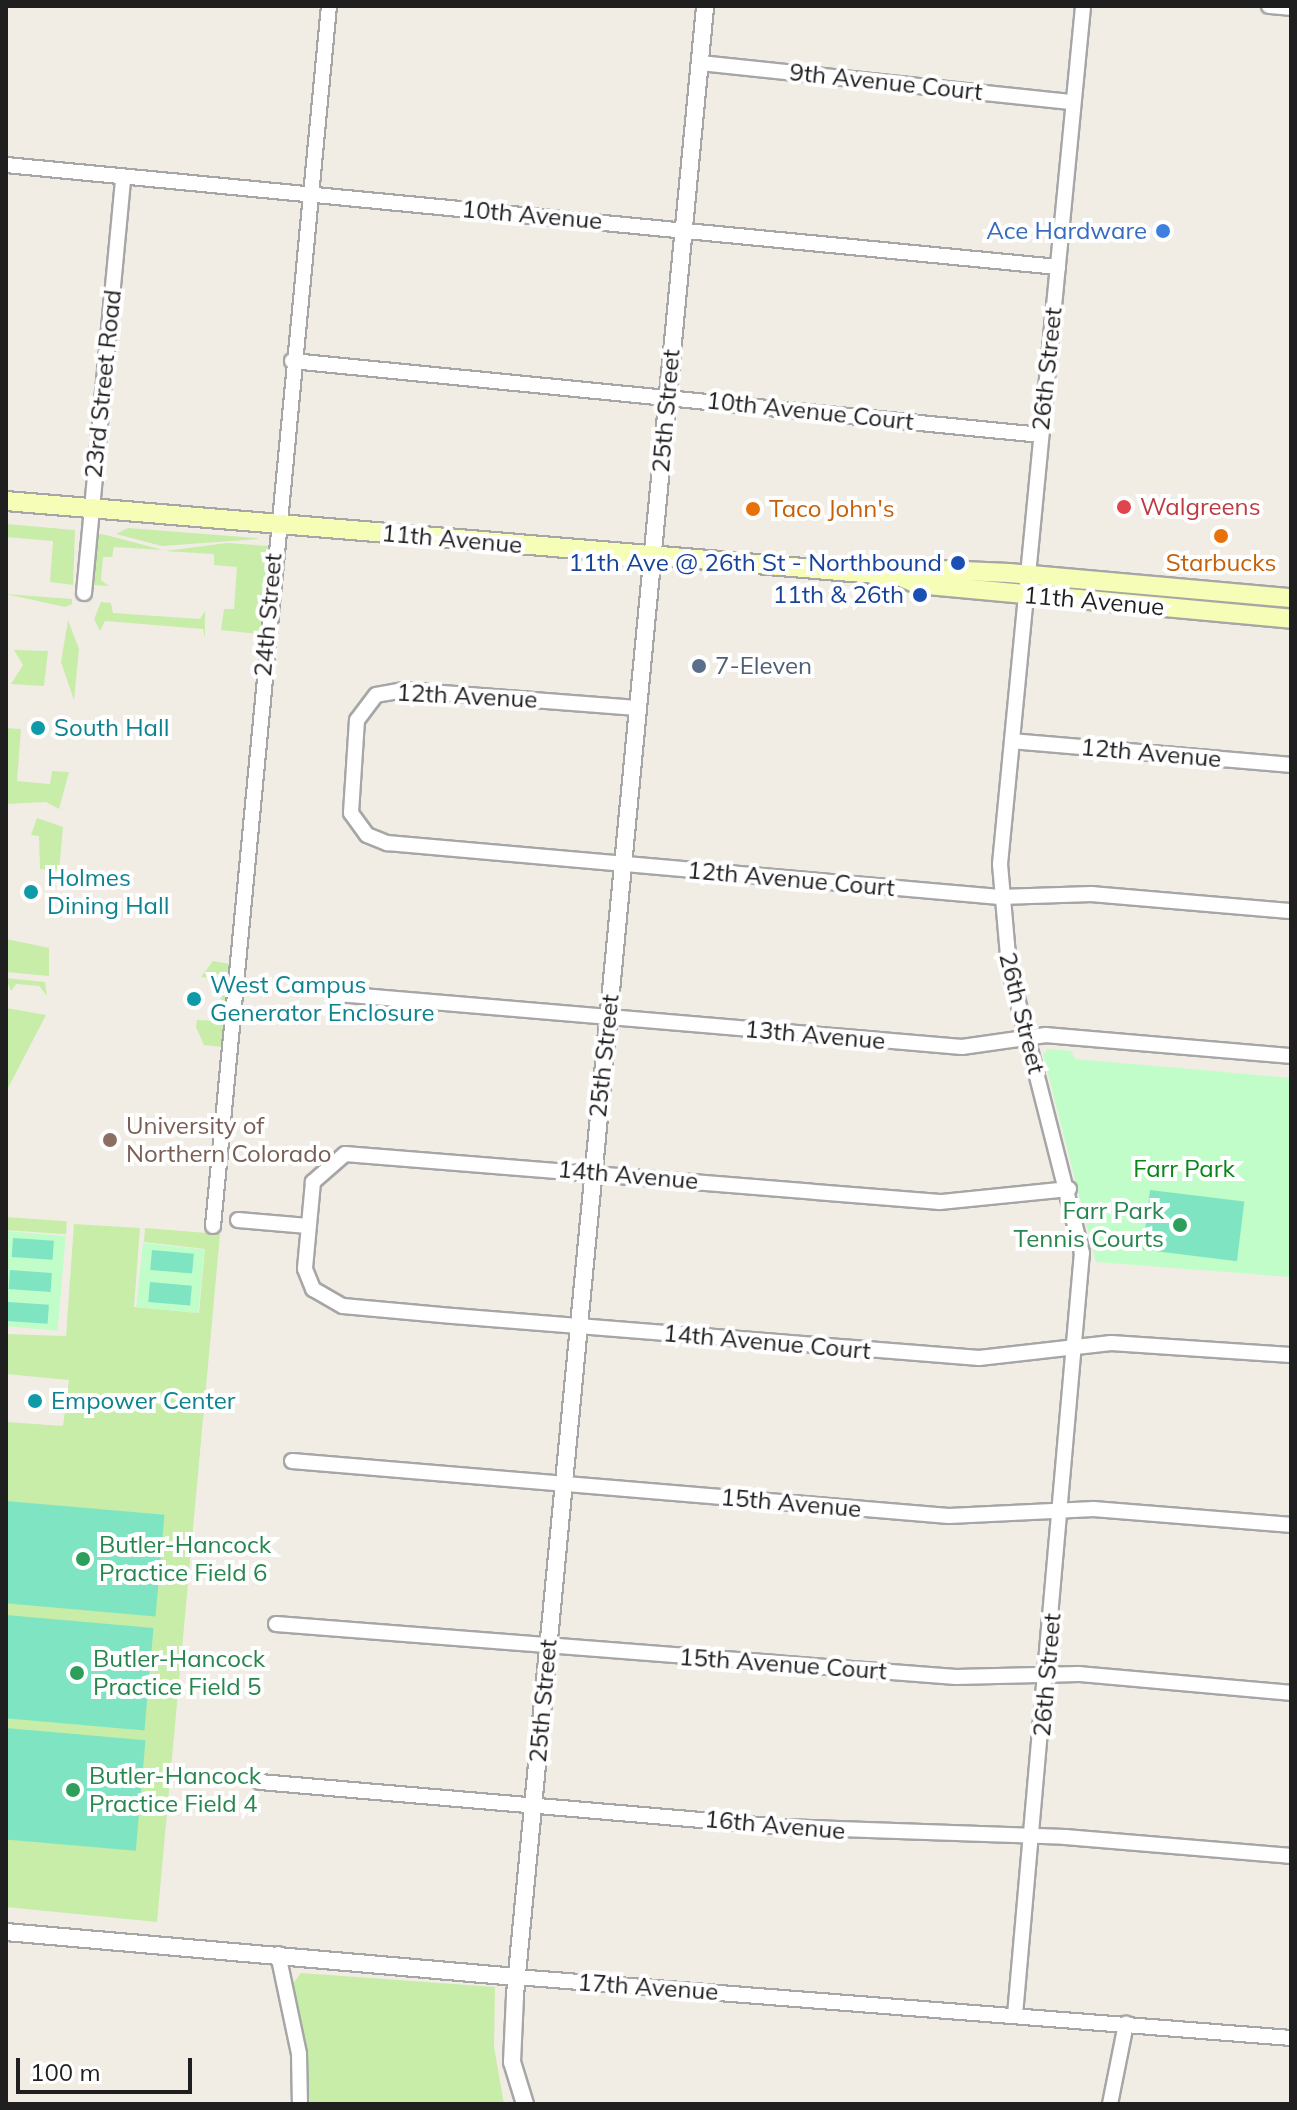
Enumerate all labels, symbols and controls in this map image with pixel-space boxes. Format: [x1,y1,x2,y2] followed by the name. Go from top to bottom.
[788,58,984,106] street label: 9th Avenue Court
[460,195,604,235] street label: 10th Avenue
[986,217,1147,245] place label: Ace Hardware
[1154,222,1172,240] marker: Ace Hardware
[79,288,127,480] street label: 23rd Street Road
[1026,306,1068,432] street label: 26th Street
[646,348,686,474] street label: 25th Street
[705,386,915,436] street label: 10th Avenue Court
[1140,493,1261,521] place label: Walgreens
[769,495,895,523] place label: Taco John's
[1115,498,1133,516] marker: Walgreens
[744,500,762,518] marker: Taco John's
[380,519,524,559] street label: 11th Avenue
[1212,527,1230,545] marker: Starbucks
[569,549,942,577] place label: 11th Ave @ 26th St - Northbound
[1166,549,1276,577] place label: Starbucks
[248,552,288,678] street label: 24th Street
[949,554,967,572] marker: 11th Ave @ 26th St - Northbound
[773,581,904,609] place label: 11th & 26th
[1022,581,1166,621] street label: 11th Avenue
[911,586,929,604] marker: 11th & 26th
[715,652,812,680] place label: 7-Eleven
[690,657,708,675] marker: 7-Eleven
[396,678,538,714] street label: 12th Avenue
[54,714,169,742] place label: South Hall
[29,719,47,737] marker: South Hall
[1079,733,1223,773] street label: 12th Avenue
[686,856,896,902] street label: 12th Avenue Court
[47,864,169,920] place label: Holmes Dining Hall
[22,883,40,901] marker: Holmes Dining Hall
[993,949,1051,1077] street label: 26th Street
[210,971,435,1027] place label: West Campus Generator Enclosure
[185,990,203,1008] marker: West Campus Generator Enclosure
[583,993,625,1119] street label: 25th Street
[743,1015,887,1055] street label: 13th Avenue
[126,1112,331,1168] place label: University of Northern Colorado
[101,1131,119,1149] marker: University of Northern Colorado
[556,1155,700,1195] street label: 14th Avenue
[1133,1155,1235,1183] park label: Farr Park
[1013,1197,1164,1253] place label: Farr Park Tennis Courts
[1171,1216,1189,1234] marker: Farr Park Tennis Courts
[662,1319,872,1365] street label: 14th Avenue Court
[51,1387,236,1415] place label: Empower Center
[26,1392,44,1410] marker: Empower Center
[719,1483,863,1523] street label: 15th Avenue
[99,1531,271,1587] place label: Butler-Hancock Practice Field 6
[74,1550,92,1568] marker: Butler-Hancock Practice Field 6
[1027,1612,1067,1738] street label: 26th Street
[523,1638,563,1764] street label: 25th Street
[678,1642,888,1686] street label: 15th Avenue Court
[93,1645,265,1701] place label: Butler-Hancock Practice Field 5
[68,1664,86,1682] marker: Butler-Hancock Practice Field 5
[89,1762,261,1818] place label: Butler-Hancock Practice Field 4
[64,1781,82,1799] marker: Butler-Hancock Practice Field 4
[703,1805,847,1845] street label: 16th Avenue
[577,1968,719,2006] street label: 17th Avenue
[20,2042,196,2092] scale bar
[30,2057,101,2087] text: 100 m

